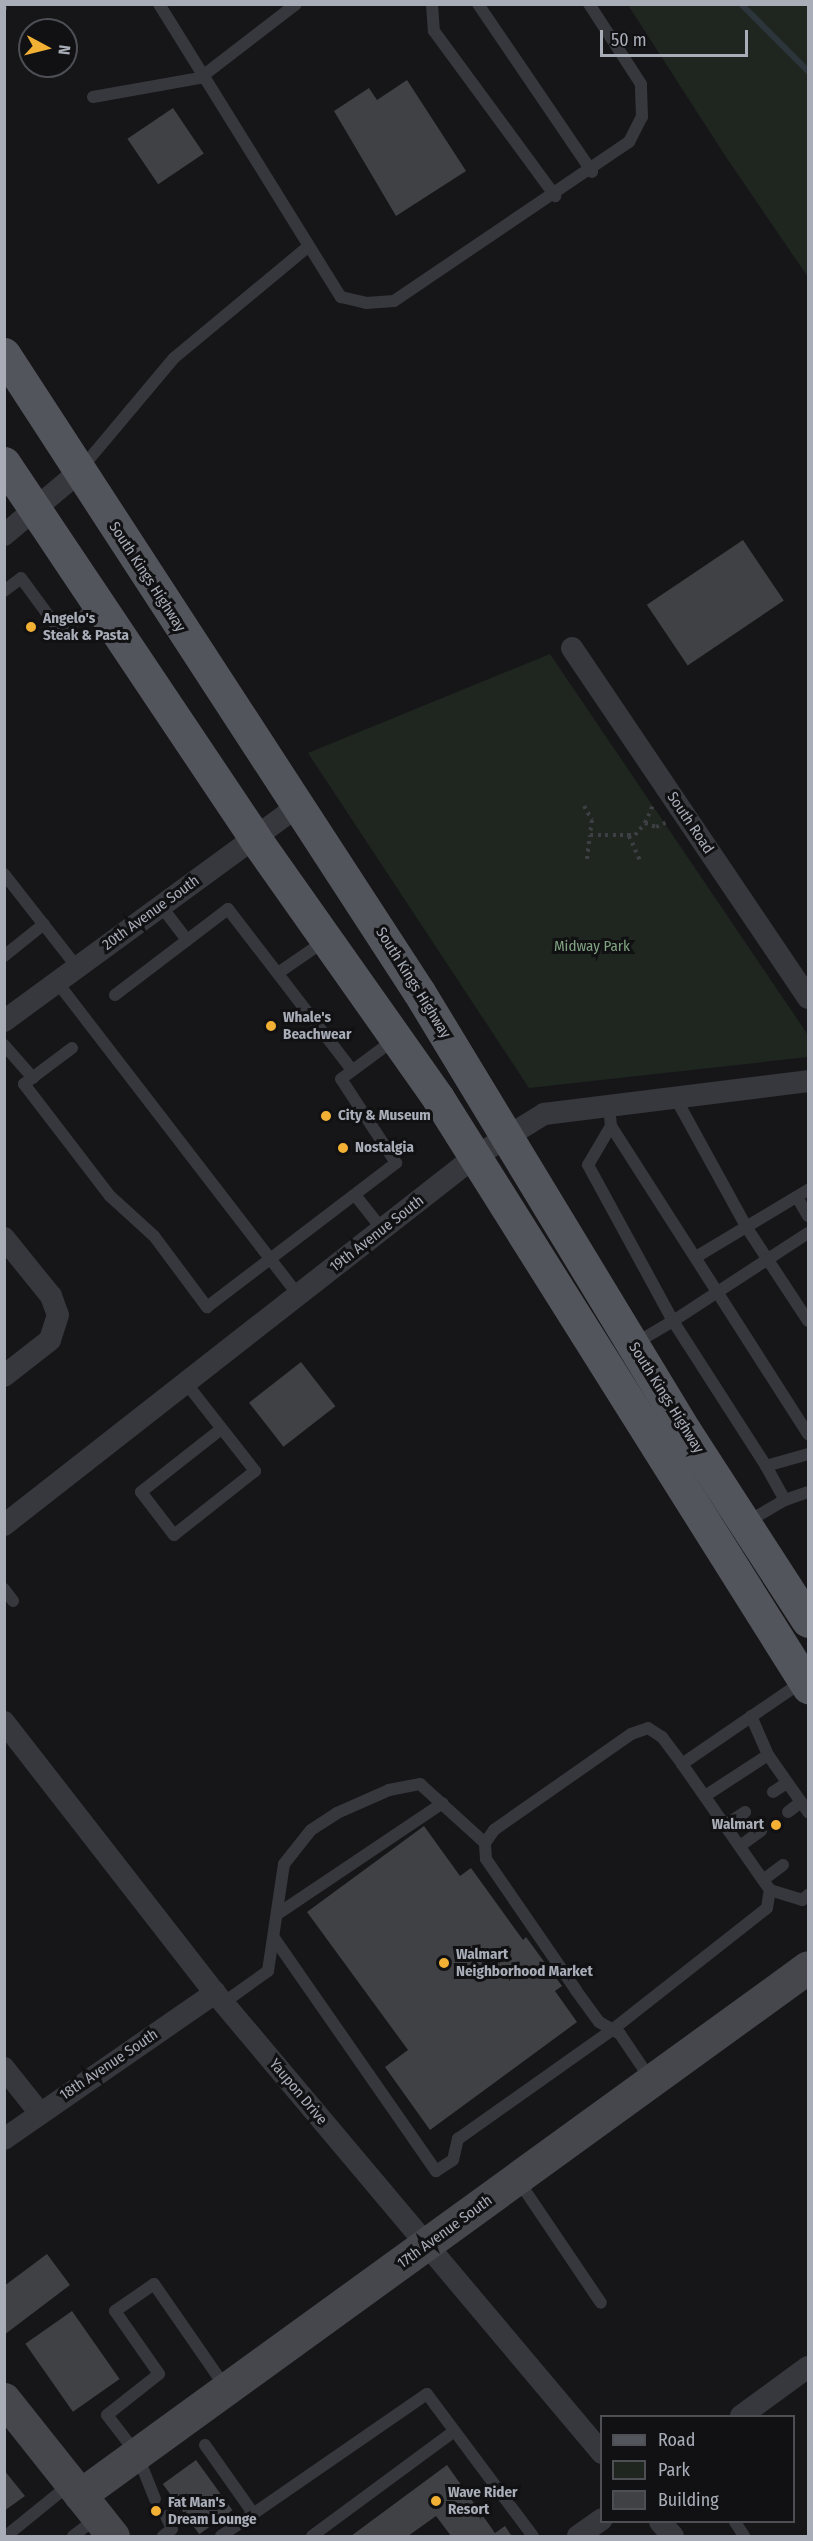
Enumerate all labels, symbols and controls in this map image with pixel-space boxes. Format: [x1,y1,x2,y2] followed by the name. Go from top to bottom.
[18,18,78,78] north arrow
[603,18,752,56] scale bar
[611,29,647,51] text: 50 m
[54,44,74,56] text: N
[105,519,189,635] street label: South Kings Highway
[43,609,129,644] place label: Angelo's Steak & Pasta
[24,620,38,634] marker: Angelo's Steak & Pasta
[663,789,717,857] street label: South Road
[99,872,203,954] street label: 20th Avenue South
[372,924,454,1042] street label: South Kings Highway
[554,938,630,956] park label: Midway Park
[283,1008,351,1043] place label: Whale's Beachwear
[264,1019,278,1033] marker: Whale's Beachwear
[338,1107,431,1125] place label: City & Museum
[319,1109,333,1123] marker: City & Museum
[355,1139,414,1157] place label: Nostalgia
[336,1141,350,1155] marker: Nostalgia
[327,1192,427,1276] street label: 19th Avenue South
[625,1339,707,1457] street label: South Kings Highway
[712,1816,764,1834] place label: Walmart
[769,1818,783,1832] marker: Walmart
[456,1945,593,1980] place label: Walmart Neighborhood Market
[437,1956,451,1970] marker: Walmart Neighborhood Market
[57,2026,161,2104] street label: 18th Avenue South
[265,2055,331,2129] street label: Yaupon Drive
[394,2192,496,2272] street label: 17th Avenue South
[600,2415,795,2523] legend
[658,2429,695,2451] text: Road
[658,2459,690,2481] text: Park
[448,2483,518,2518] place label: Wave Rider Resort
[658,2489,719,2511] text: Building
[168,2493,257,2528] place label: Fat Man's Dream Lounge
[429,2494,443,2508] marker: Wave Rider Resort
[149,2504,163,2518] marker: Fat Man's Dream Lounge

